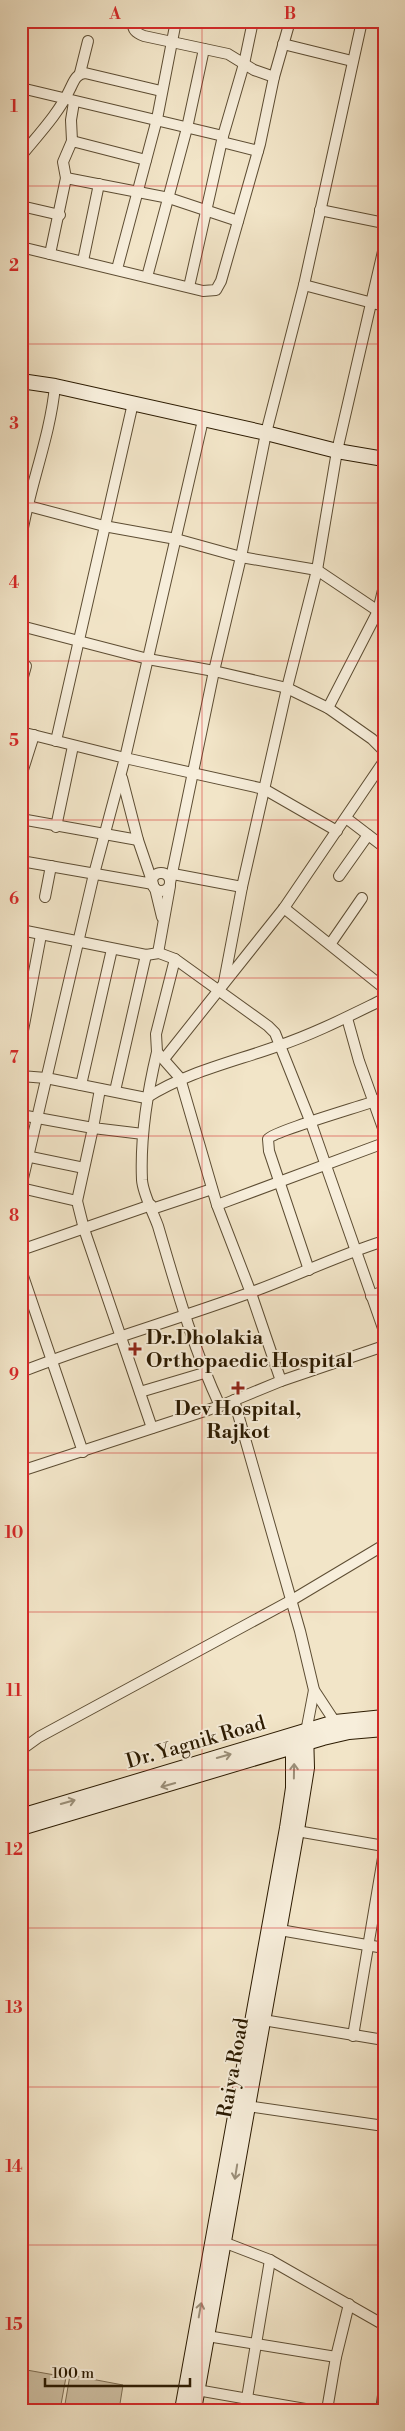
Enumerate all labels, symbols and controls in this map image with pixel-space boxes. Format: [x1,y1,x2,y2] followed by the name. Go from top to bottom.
[108,4,121,24] text: A
[284,4,296,24] text: B
[10,97,18,117] text: 1
[9,256,19,276] text: 2
[9,414,19,434] text: 3
[9,573,20,593] text: 4
[9,731,19,751] text: 5
[9,889,19,909] text: 6
[9,1048,19,1068] text: 7
[9,1206,19,1226] text: 8
[146,1326,353,1374] place label: Dr.Dholakia Orthopaedic Hospital
[128,1342,142,1356] marker: Dr.Dholakia Orthopaedic Hospital
[9,1365,19,1385] text: 9
[231,1381,245,1395] marker: Dev Hospital, Rajkot
[175,1397,301,1445] place label: Dev Hospital, Rajkot
[5,1523,23,1543] text: 10
[6,1681,22,1701] text: 11
[123,1711,269,1775] street label: Dr. Yagnik Road
[215,1751,231,1761] one-way arrow
[289,1763,299,1780] one-way arrow
[160,1781,176,1790] one-way arrow
[60,1797,76,1807] one-way arrow
[5,1840,23,1860] text: 12
[5,1998,23,2018] text: 13
[213,2015,255,2120] street label: Raiya Road
[5,2157,23,2177] text: 14
[231,2163,241,2179] one-way arrow
[196,2303,206,2319] one-way arrow
[5,2315,23,2335] text: 15
[45,2356,190,2388] scale bar
[52,2364,94,2383] text: 100 m

